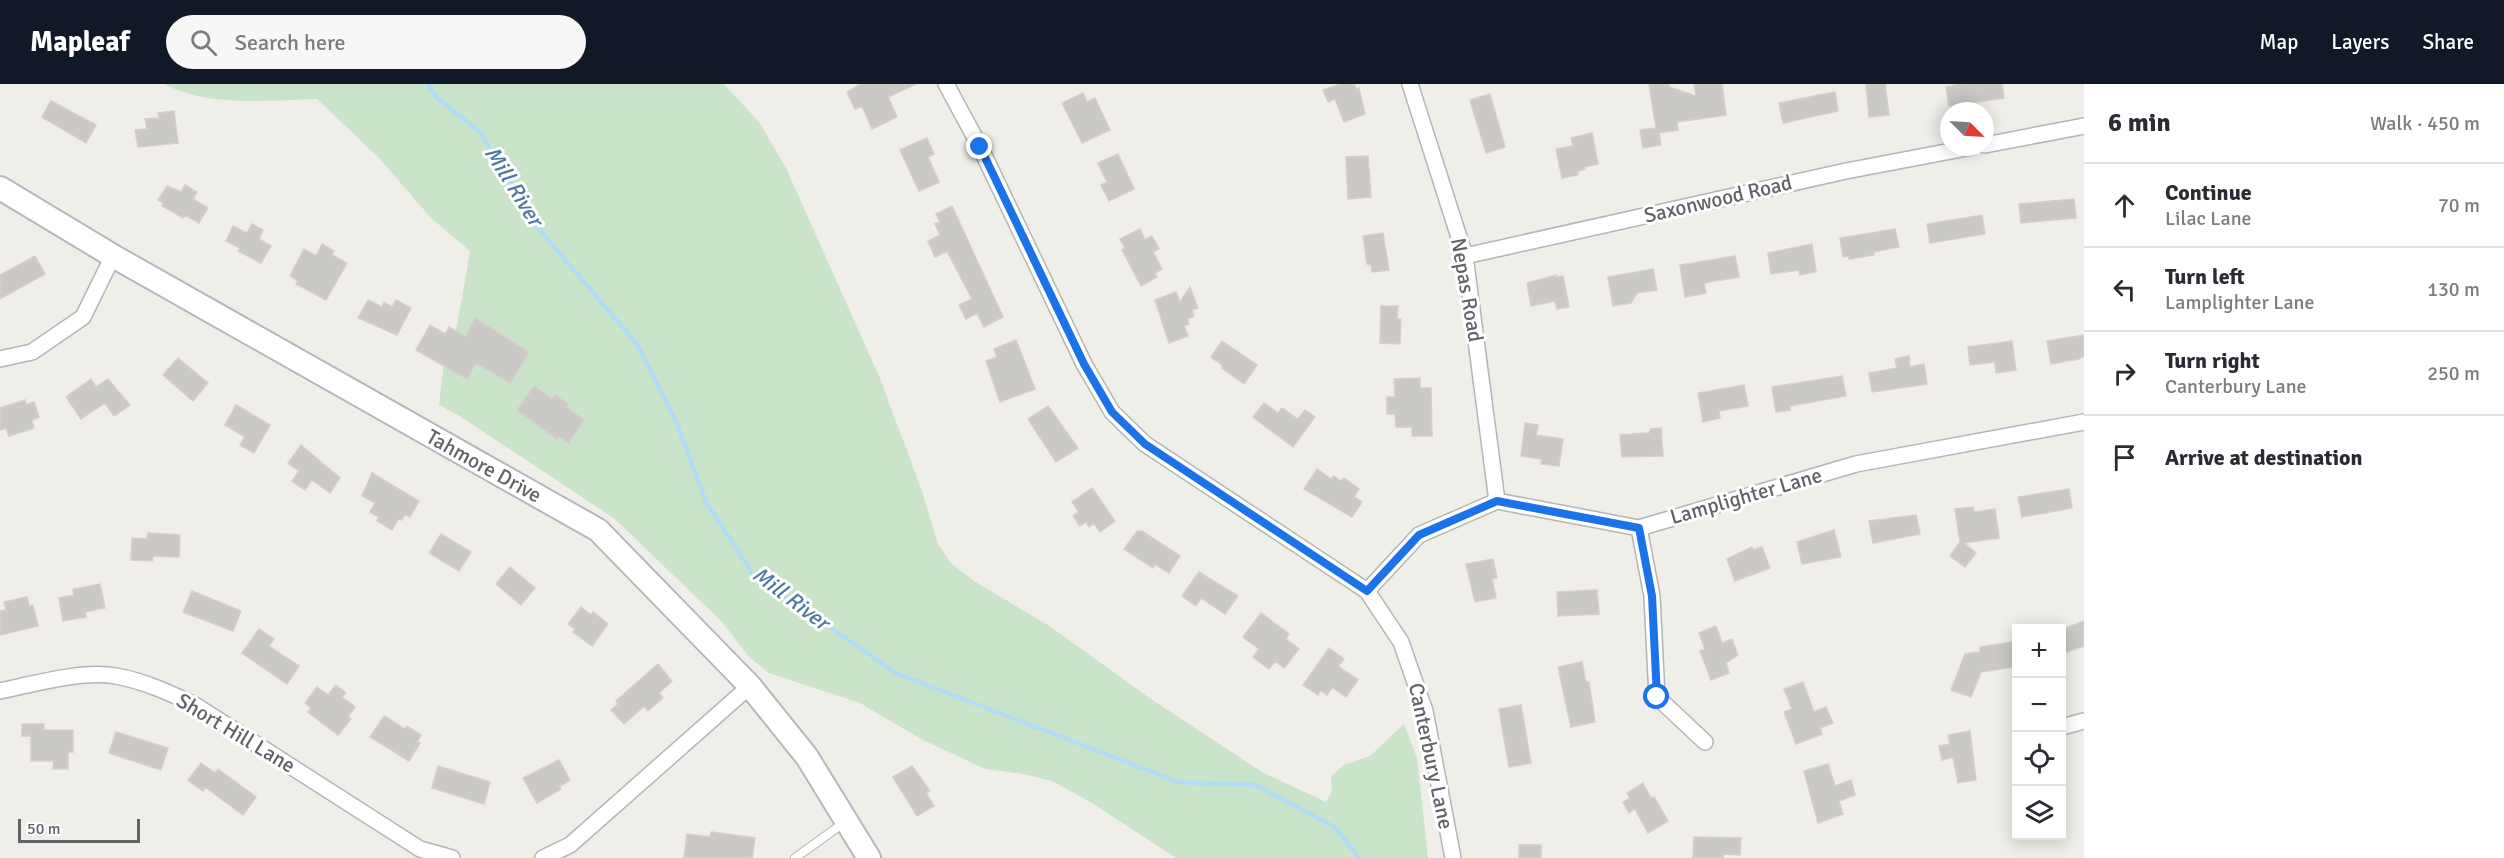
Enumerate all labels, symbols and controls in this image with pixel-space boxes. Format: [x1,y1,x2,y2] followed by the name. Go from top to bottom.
[166,15,586,69] search box
[30,25,130,59] text: Mapleaf
[187,26,220,59] icon: search
[235,29,346,56] text: Search here
[2260,29,2298,55] text: Map
[2331,29,2389,55] text: Layers
[2422,29,2474,55] text: Share
[1940,102,1994,156] north arrow
[2108,107,2171,139] text: 6 min
[2370,111,2480,136] text: Walk · 450 m
[966,133,992,159] route end
[479,141,551,233] water label: Mill River
[1641,169,1795,229] street label: Saxonwood Road
[2165,179,2252,206] text: Continue
[2108,189,2141,222] icon: ahead
[2438,193,2480,218] text: 70 m
[2165,206,2252,231] text: Lilac Lane
[1445,236,1489,344] street label: Nepas Road
[2165,263,2245,290] text: Turn left
[2108,273,2141,306] icon: left
[2427,277,2480,302] text: 130 m
[2165,290,2314,315] text: Lamplighter Lane
[2165,347,2260,374] text: Turn right
[2108,357,2141,390] icon: right
[2427,361,2480,386] text: 250 m
[2165,374,2307,399] text: Canterbury Lane
[422,424,546,508] street label: Tahmore Drive
[2108,441,2141,474] icon: arrive
[2165,444,2362,471] text: Arrive at destination
[1667,462,1825,530] street label: Lamplighter Lane
[747,560,837,637] water label: Mill River
[2012,624,2066,840] map controls
[2012,624,2066,678] button: +
[2012,678,2066,732] button: −
[1403,681,1459,831] street label: Canterbury Lane
[1643,683,1669,709] route start
[172,687,300,779] street label: Short Hill Lane
[2012,732,2066,786] button: locate
[2012,786,2066,840] button: layers
[18,816,140,844] scale bar
[27,819,61,839] text: 50 m

